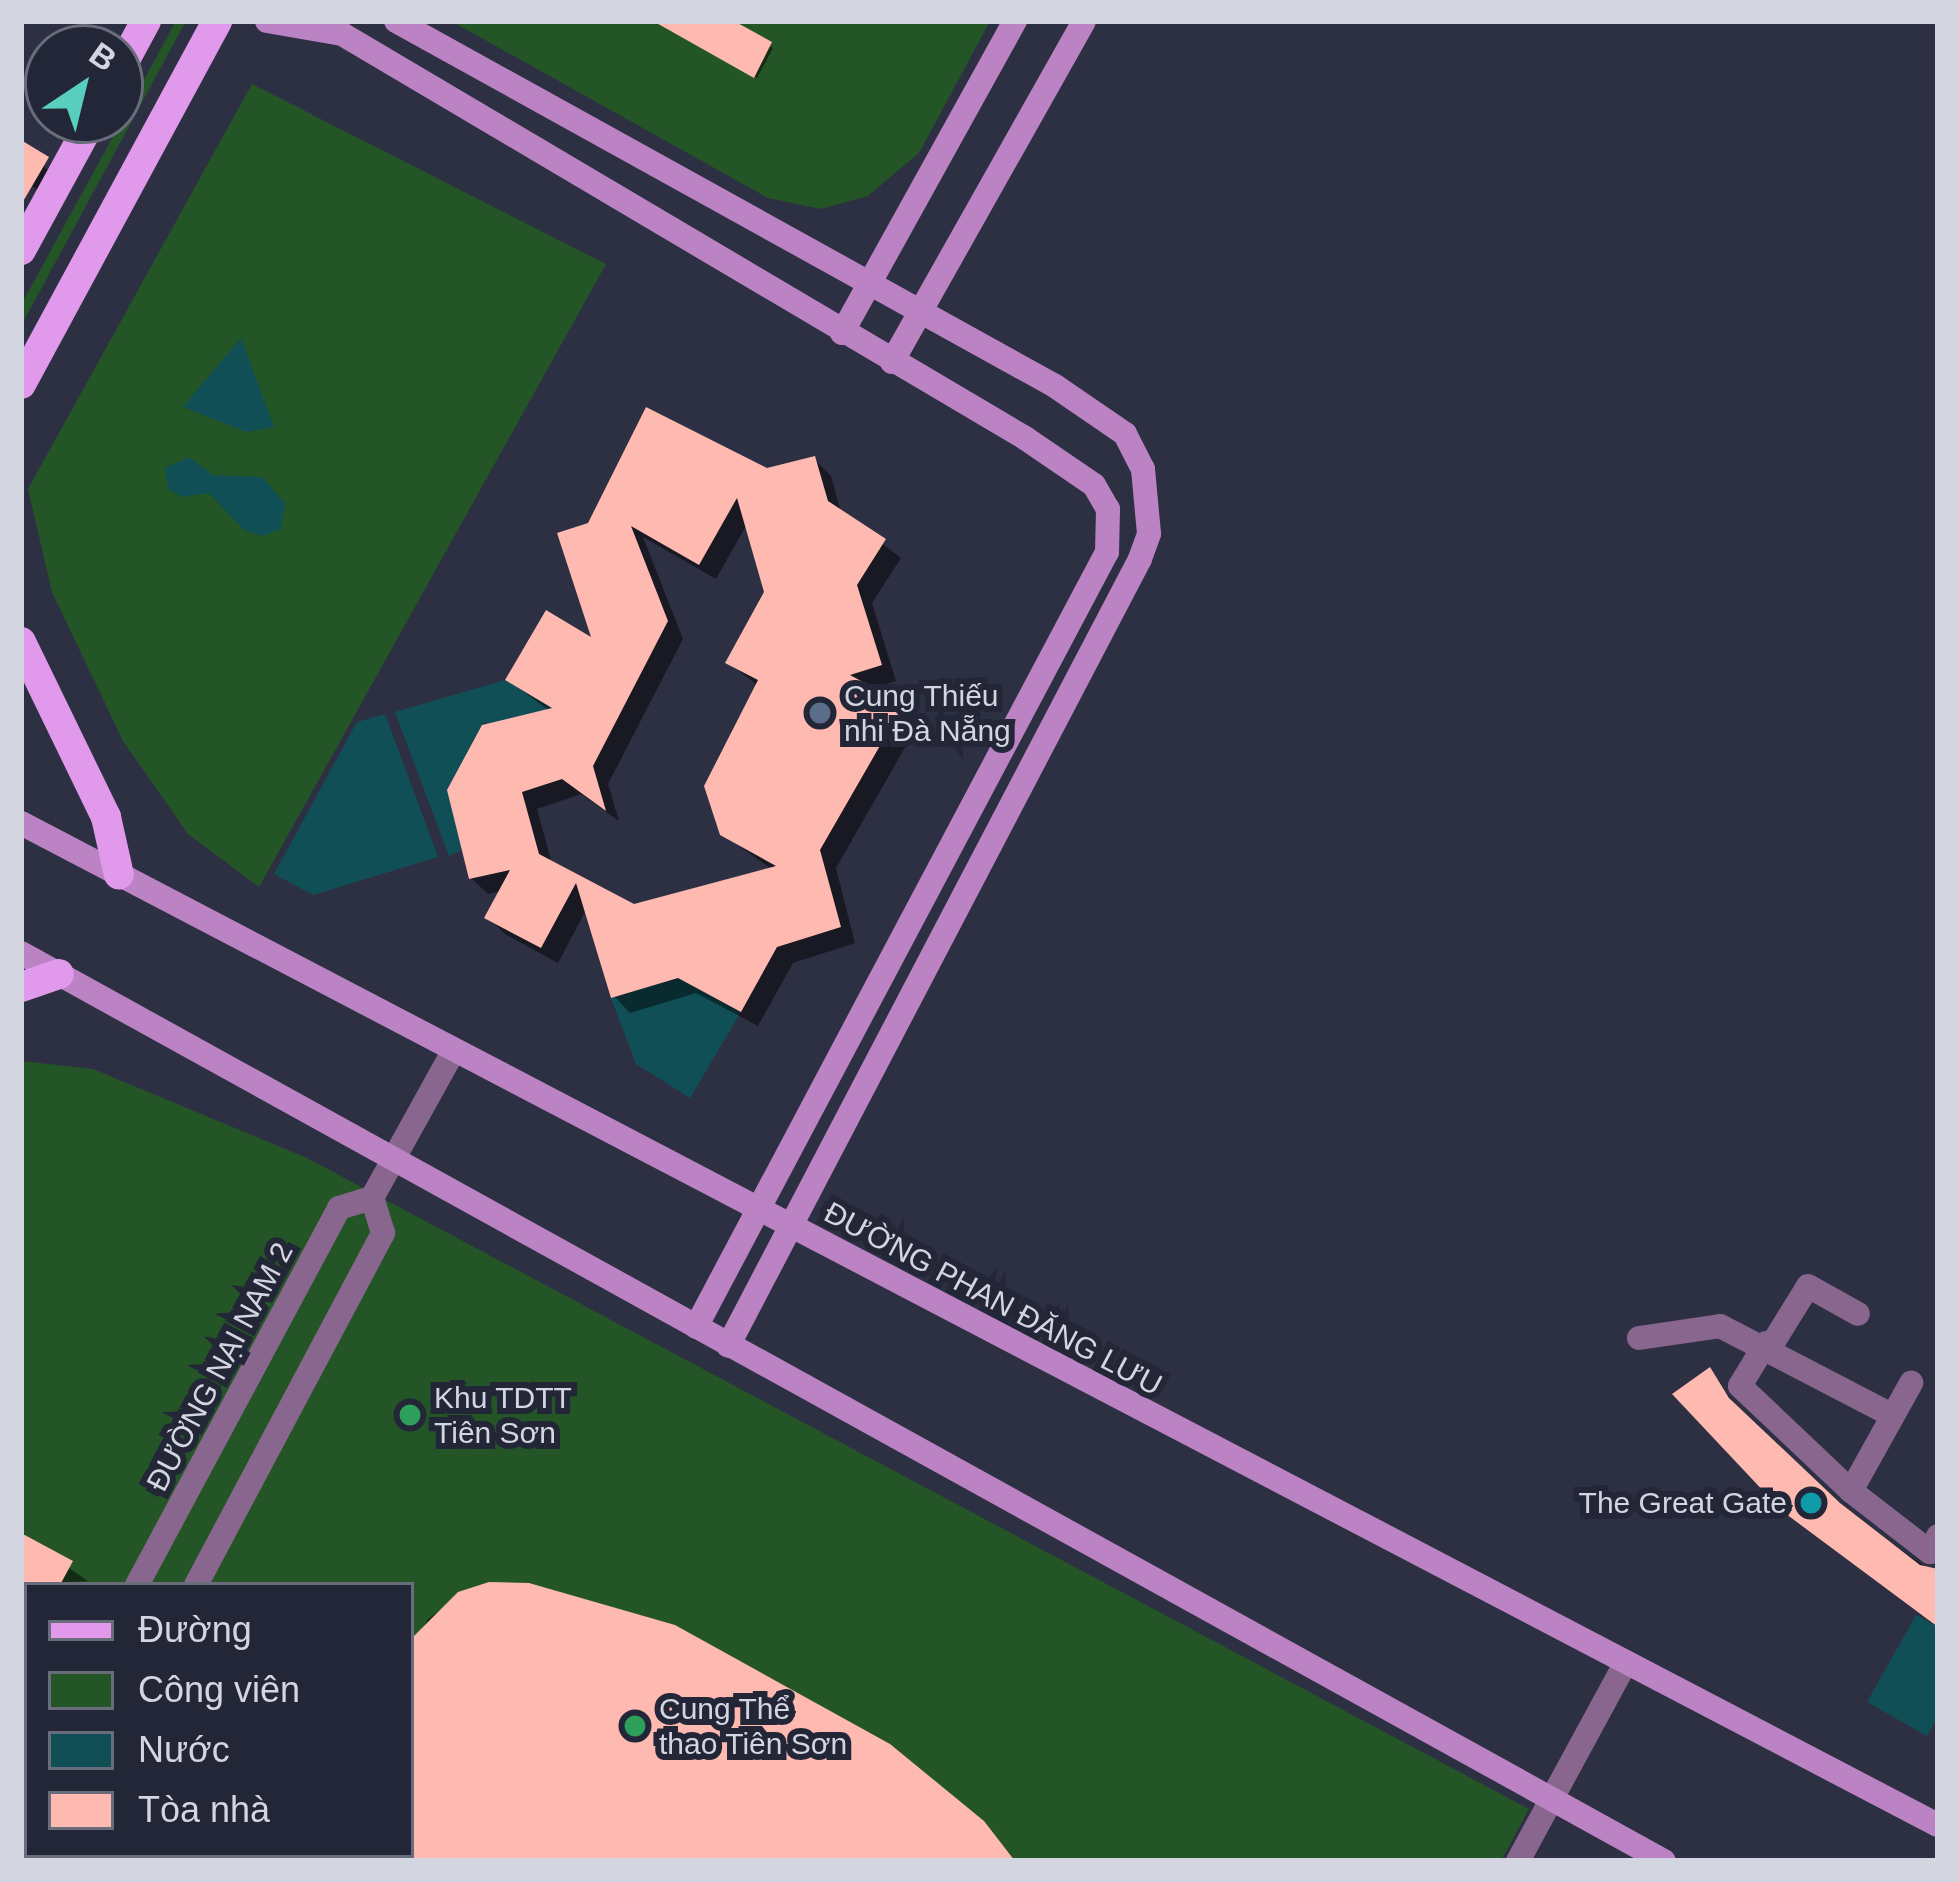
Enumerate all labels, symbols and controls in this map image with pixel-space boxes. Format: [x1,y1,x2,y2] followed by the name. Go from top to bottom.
[24,24,144,144] north arrow
[83,35,124,79] text: B
[844,678,1011,748] place label: Cung Thiếu nhi Đà Nẵng
[807,700,833,726] marker: Cung Thiếu nhi Đà Nẵng
[818,1195,1168,1403] street label: ĐƯỜNG PHAN ĐĂNG LƯU
[139,1237,301,1497] street label: ĐƯỜNG NẠI NAM 2
[434,1380,572,1450] place label: Khu TDTT Tiên Sơn
[397,1402,423,1428] marker: Khu TDTT Tiên Sơn
[1579,1485,1787,1521] place label: The Great Gate
[1798,1490,1824,1516] marker: The Great Gate
[24,1582,414,1858] legend
[138,1609,252,1650] text: Đường
[138,1669,300,1710] text: Công viên
[659,1691,848,1762] place label: Cung Thể thao Tiên Sơn
[622,1713,648,1739] marker: Cung Thể thao Tiên Sơn
[138,1729,230,1770] text: Nước
[138,1789,270,1830] text: Tòa nhà

